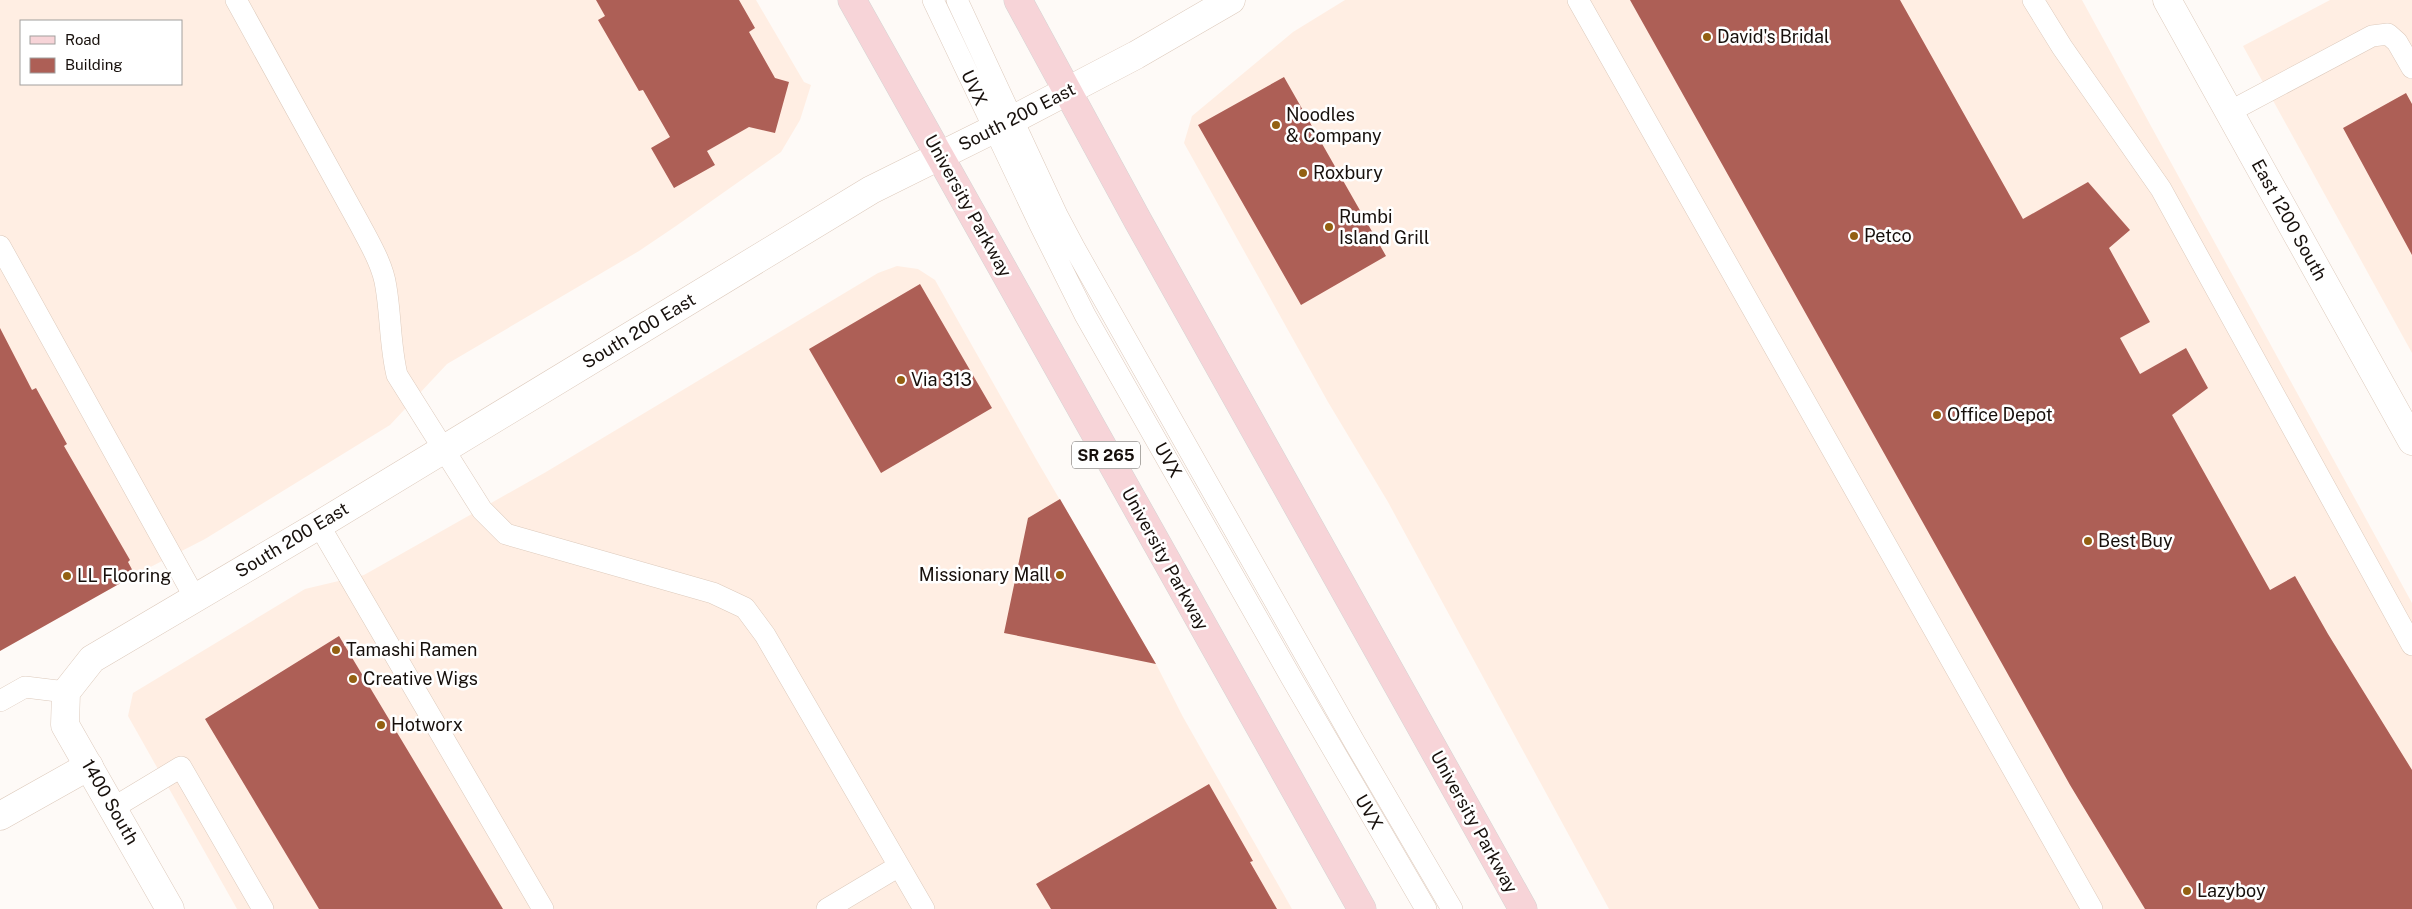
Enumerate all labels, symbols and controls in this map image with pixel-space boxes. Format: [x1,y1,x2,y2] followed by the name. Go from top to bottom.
[20,20,182,85] legend
[1717,26,1830,47] place label: David's Bridal
[65,31,101,48] text: Road
[1701,31,1713,43] marker: David's Bridal
[65,56,123,73] text: Building
[957,67,992,109] street label: UVX
[955,78,1079,155] street label: South 200 East
[1286,104,1382,146] place label: Noodles & Company
[1270,119,1282,131] marker: Noodles & Company
[921,131,1017,281] street label: University Parkway
[2247,155,2331,284] street label: East 1200 South
[1313,162,1383,183] place label: Roxbury
[1297,167,1309,179] marker: Roxbury
[1339,206,1429,248] place label: Rumbi Island Grill
[1323,221,1335,233] marker: Rumbi Island Grill
[1864,225,1912,246] place label: Petco
[1848,230,1860,242] marker: Petco
[578,289,699,373] street label: South 200 East
[911,369,972,390] place label: Via 313
[895,374,907,386] marker: Via 313
[1947,404,2053,425] place label: Office Depot
[1931,409,1943,421] marker: Office Depot
[1150,438,1187,481] street label: UVX
[1072,442,1140,468] road number: SR 265
[1118,484,1214,634] street label: University Parkway
[231,498,352,582] street label: South 200 East
[2098,530,2173,551] place label: Best Buy
[2082,535,2094,547] marker: Best Buy
[919,564,1050,585] place label: Missionary Mall
[77,565,171,586] place label: LL Flooring
[1054,569,1066,581] marker: Missionary Mall
[61,570,73,582] marker: LL Flooring
[346,639,477,660] place label: Tamashi Ramen
[330,644,342,656] marker: Tamashi Ramen
[363,668,478,689] place label: Creative Wigs
[347,673,359,685] marker: Creative Wigs
[391,714,463,735] place label: Hotworx
[375,719,387,731] marker: Hotworx
[1427,747,1523,897] street label: University Parkway
[78,755,143,848] street label: 1400 South
[1351,790,1388,833] street label: UVX
[2197,880,2266,901] place label: Lazyboy
[2181,885,2193,897] marker: Lazyboy

